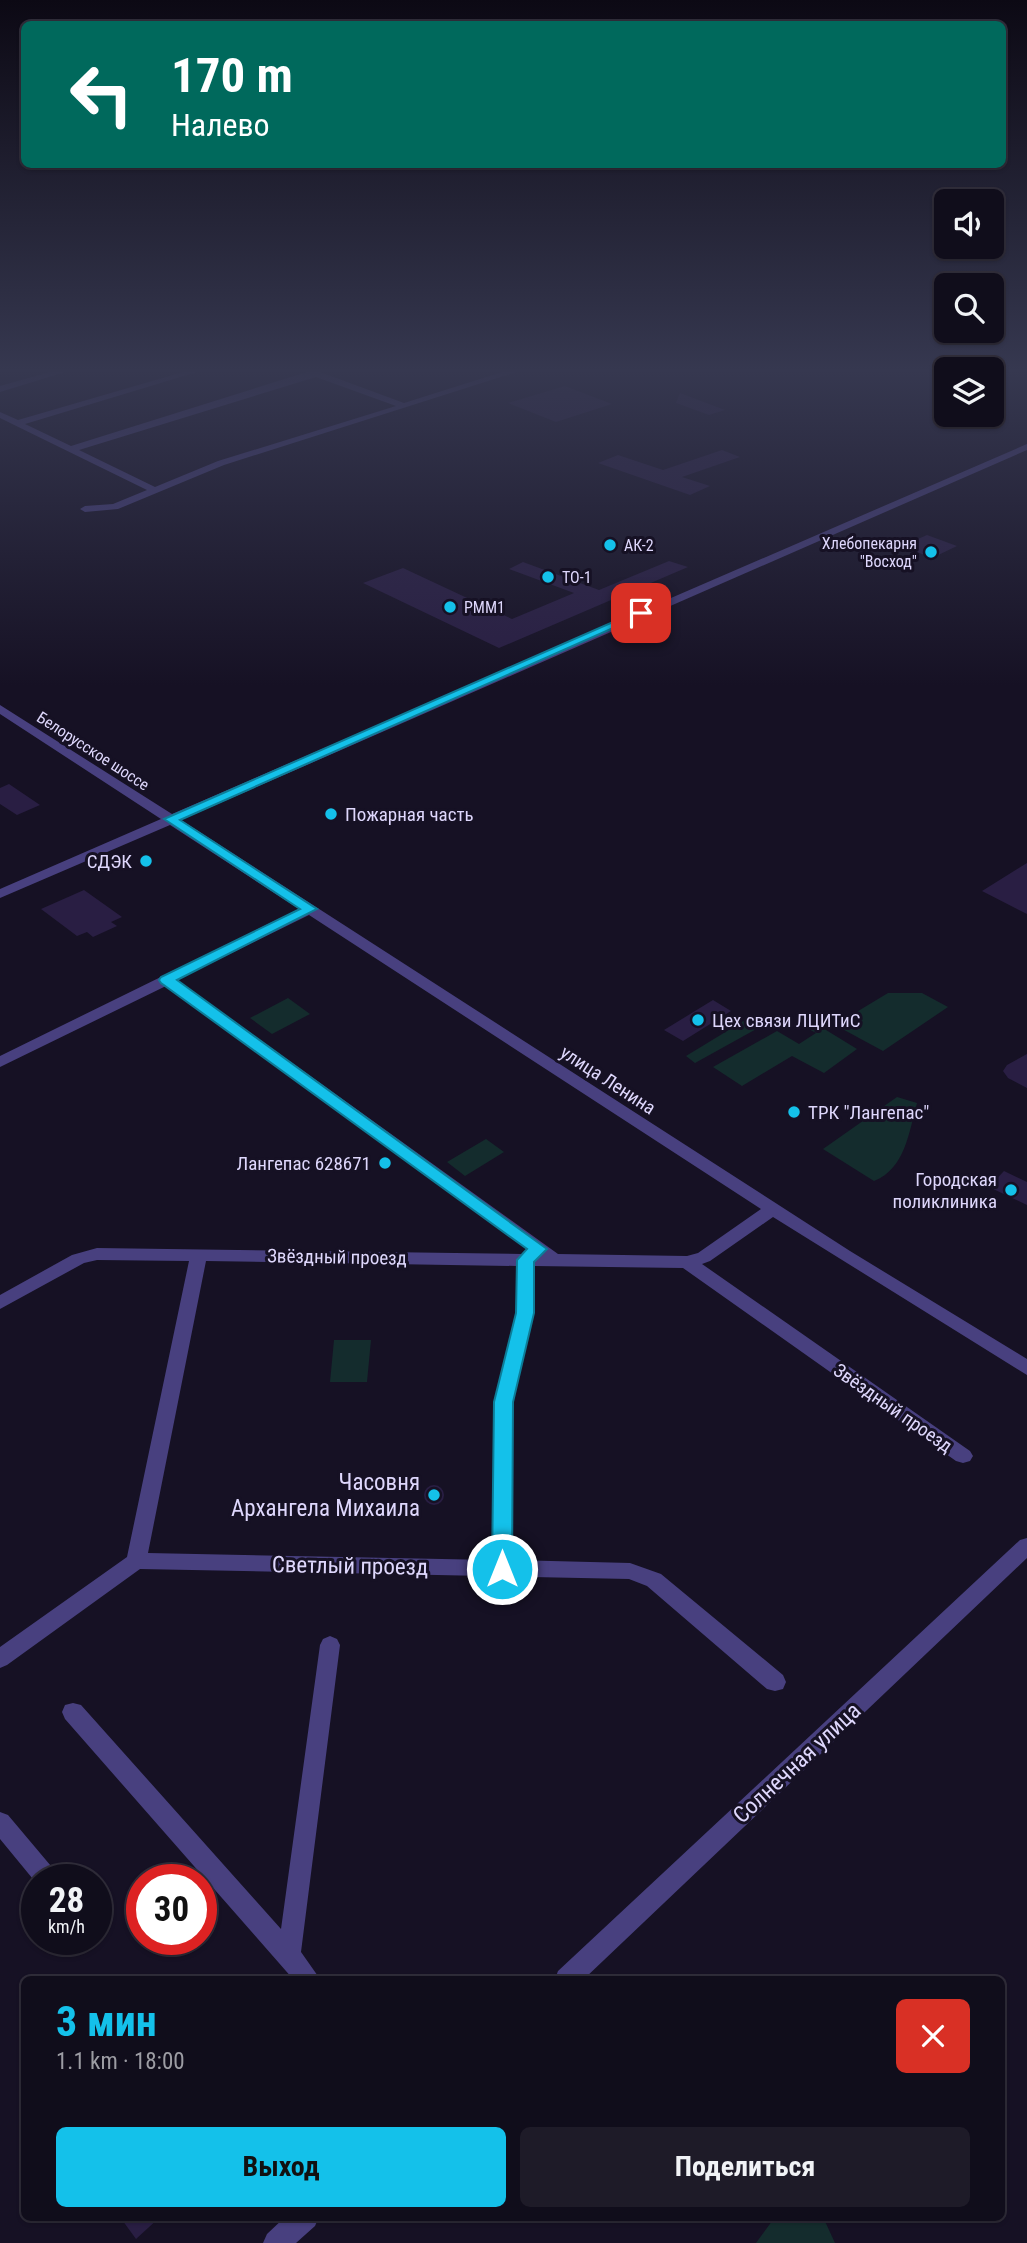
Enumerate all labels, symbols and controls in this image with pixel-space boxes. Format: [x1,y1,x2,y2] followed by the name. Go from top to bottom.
[171,47,293,104] text: 170 m
[56,49,147,140] icon: left
[171,106,270,144] text: Налево
[934,189,1004,427] map controls
[934,189,1004,259] button: sound
[934,273,1004,343] button: search
[934,357,1004,427] button: layers
[822,534,917,571] place label: Хлебопекарня "Восход"
[624,536,654,555] place label: АК-2
[602,537,618,553] marker: АК-2
[923,544,939,560] marker: Хлебопекарня "Восход"
[562,568,592,587] place label: ТО-1
[540,569,556,585] marker: ТО-1
[611,583,671,643] pin
[622,594,660,632] icon: arrive
[464,598,505,617] place label: РММ1
[442,599,458,615] marker: РММ1
[33,708,153,794] street label: Белорусское шоссе
[345,803,474,826] place label: Пожарная часть
[323,806,339,822] marker: Пожарная часть
[87,850,132,873] place label: СДЭК
[138,853,154,869] marker: СДЭК
[712,1009,860,1032] place label: Цех связи ЛЦИТиС
[690,1012,706,1028] marker: Цех связи ЛЦИТиС
[556,1041,660,1119] street label: улица Ленина
[808,1101,929,1124] place label: ТРК "Лангепас"
[786,1104,802,1120] marker: ТРК "Лангепас"
[237,1152,371,1175] place label: Лангепас 628671
[377,1155,393,1171] marker: Лангепас 628671
[892,1168,997,1213] place label: Городская поликлиника
[1003,1182,1019,1198] marker: Городская поликлиника
[267,1244,407,1270] street label: Звёздный проезд
[829,1358,957,1458] street label: Звёздный проезд
[231,1469,420,1522] place label: Часовня Архангела Михаила
[426,1487,442,1503] marker: Часовня Архангела Михаила
[465,1532,539,1606] position arrow
[272,1551,428,1581] street label: Светлый проезд
[728,1697,866,1829] street label: Солнечная улица
[126,1864,217,1955] speed limit sign: 30
[49,1880,84,1921] text: 28
[48,1916,85,1937] text: km/h
[56,1997,157,2046] text: 3 мин
[896,1999,970,2073] button: close
[56,2048,185,2075] text: 1.1 km · 18:00
[56,2127,506,2207] button: Выход
[520,2127,970,2207] button: Поделиться

